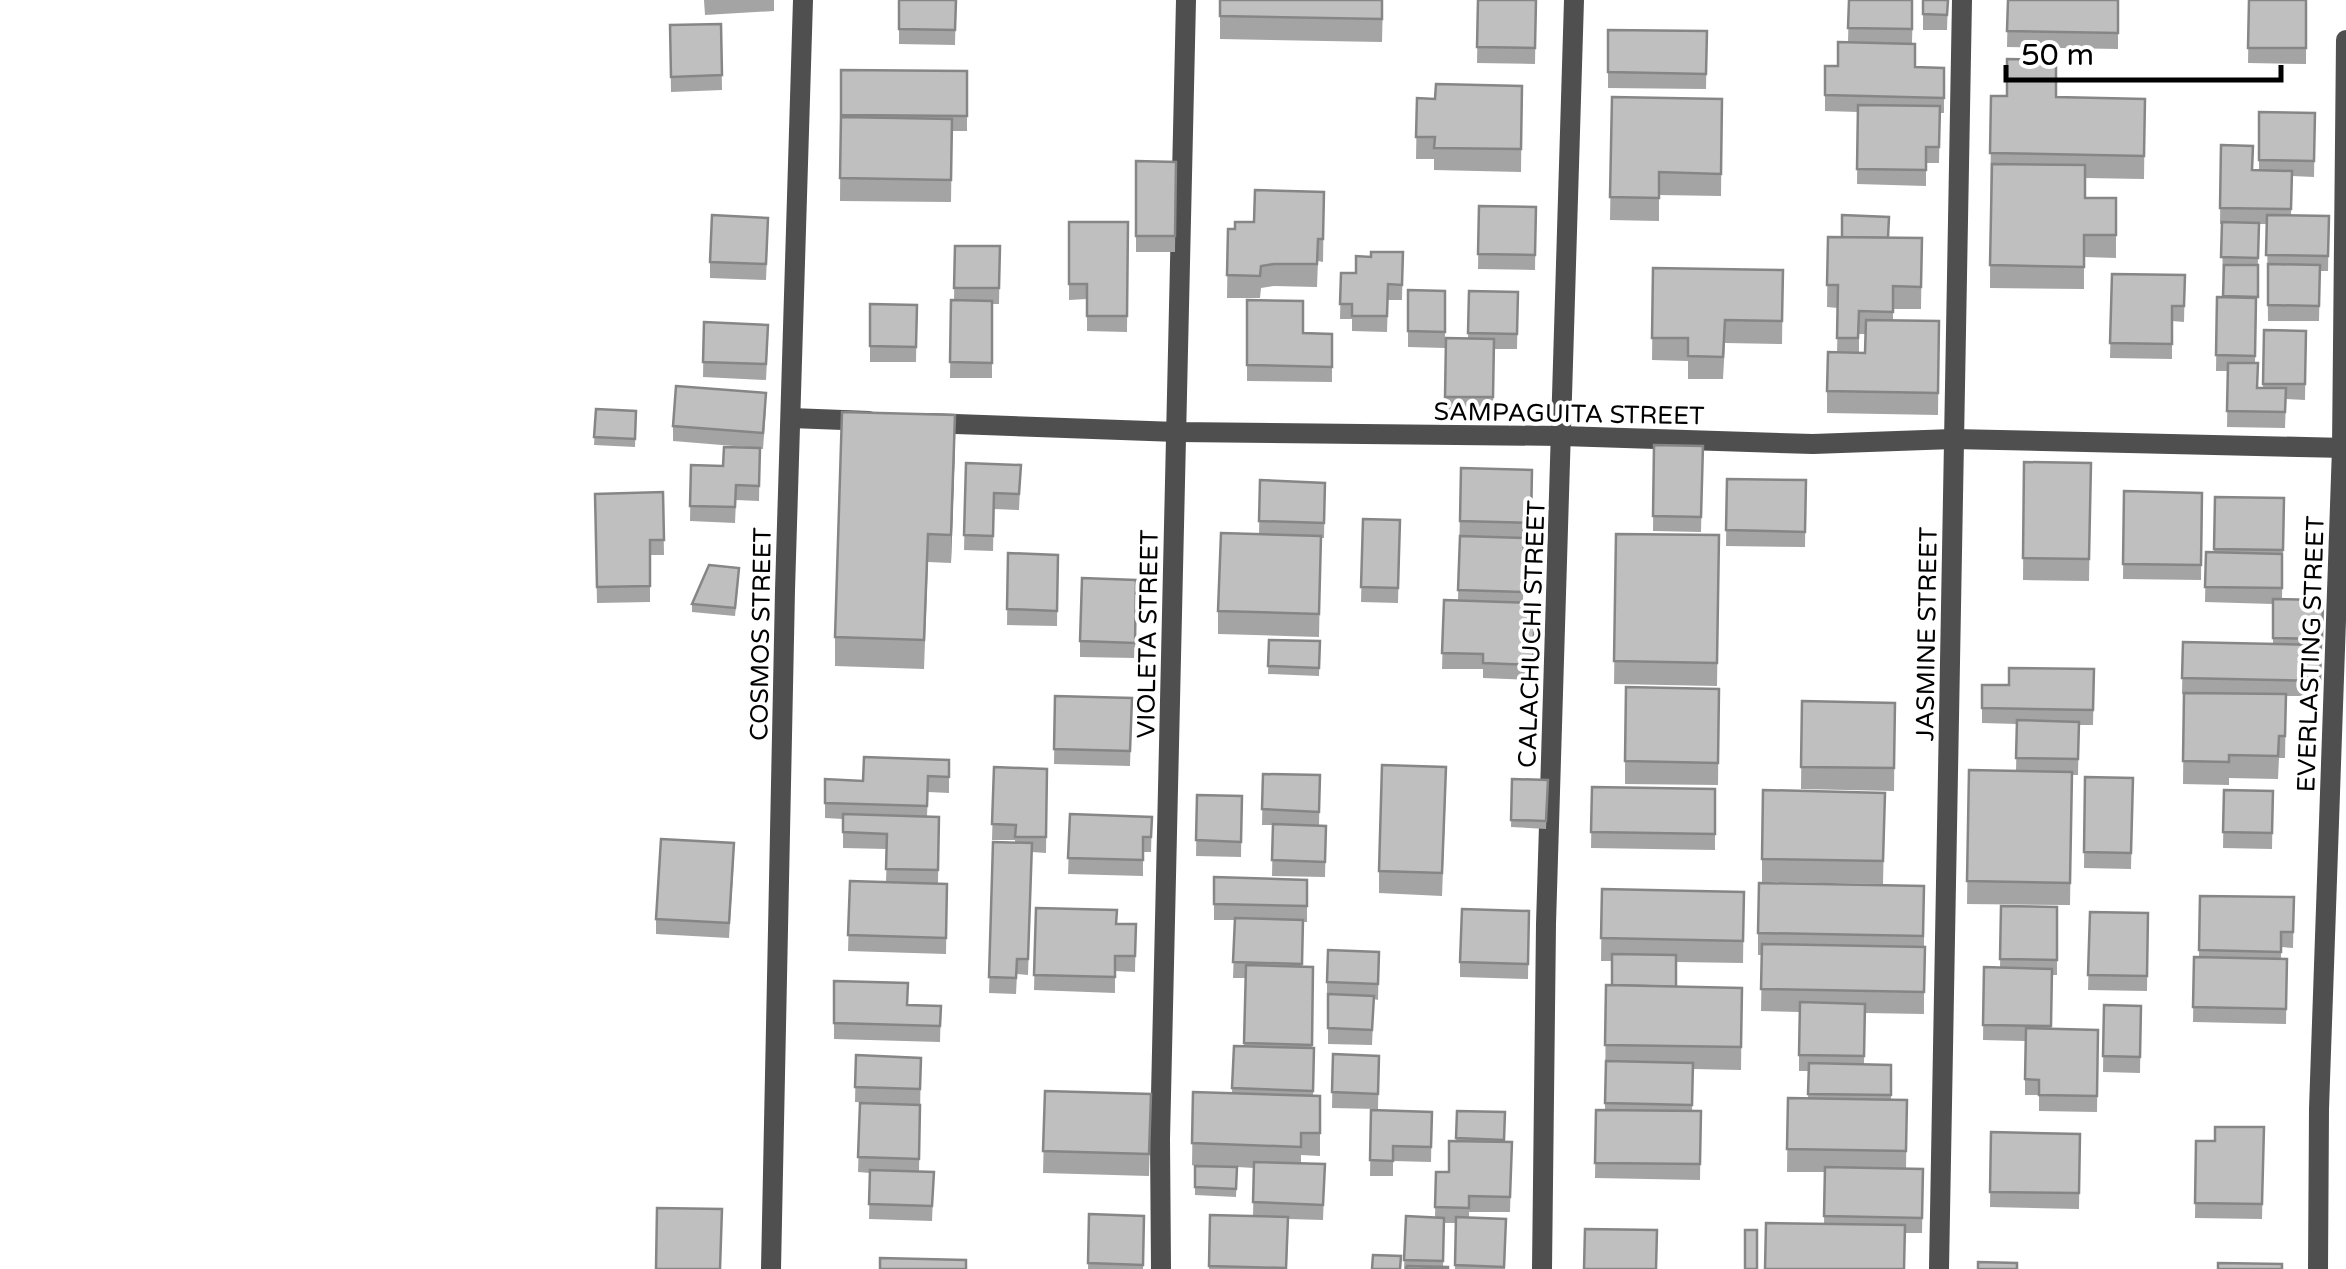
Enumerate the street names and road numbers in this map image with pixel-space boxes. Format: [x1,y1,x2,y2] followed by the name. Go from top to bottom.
[1433,397,1705,431] street label: SAMPAGUITA STREET
[1512,500,1552,768] street label: CALACHUCHI STREET
[2291,515,2331,793] street label: EVERLASTING STREET
[744,527,778,741] street label: COSMOS STREET
[1910,527,1944,741] street label: JASMINE STREET
[1131,529,1165,739] street label: VIOLETA STREET

